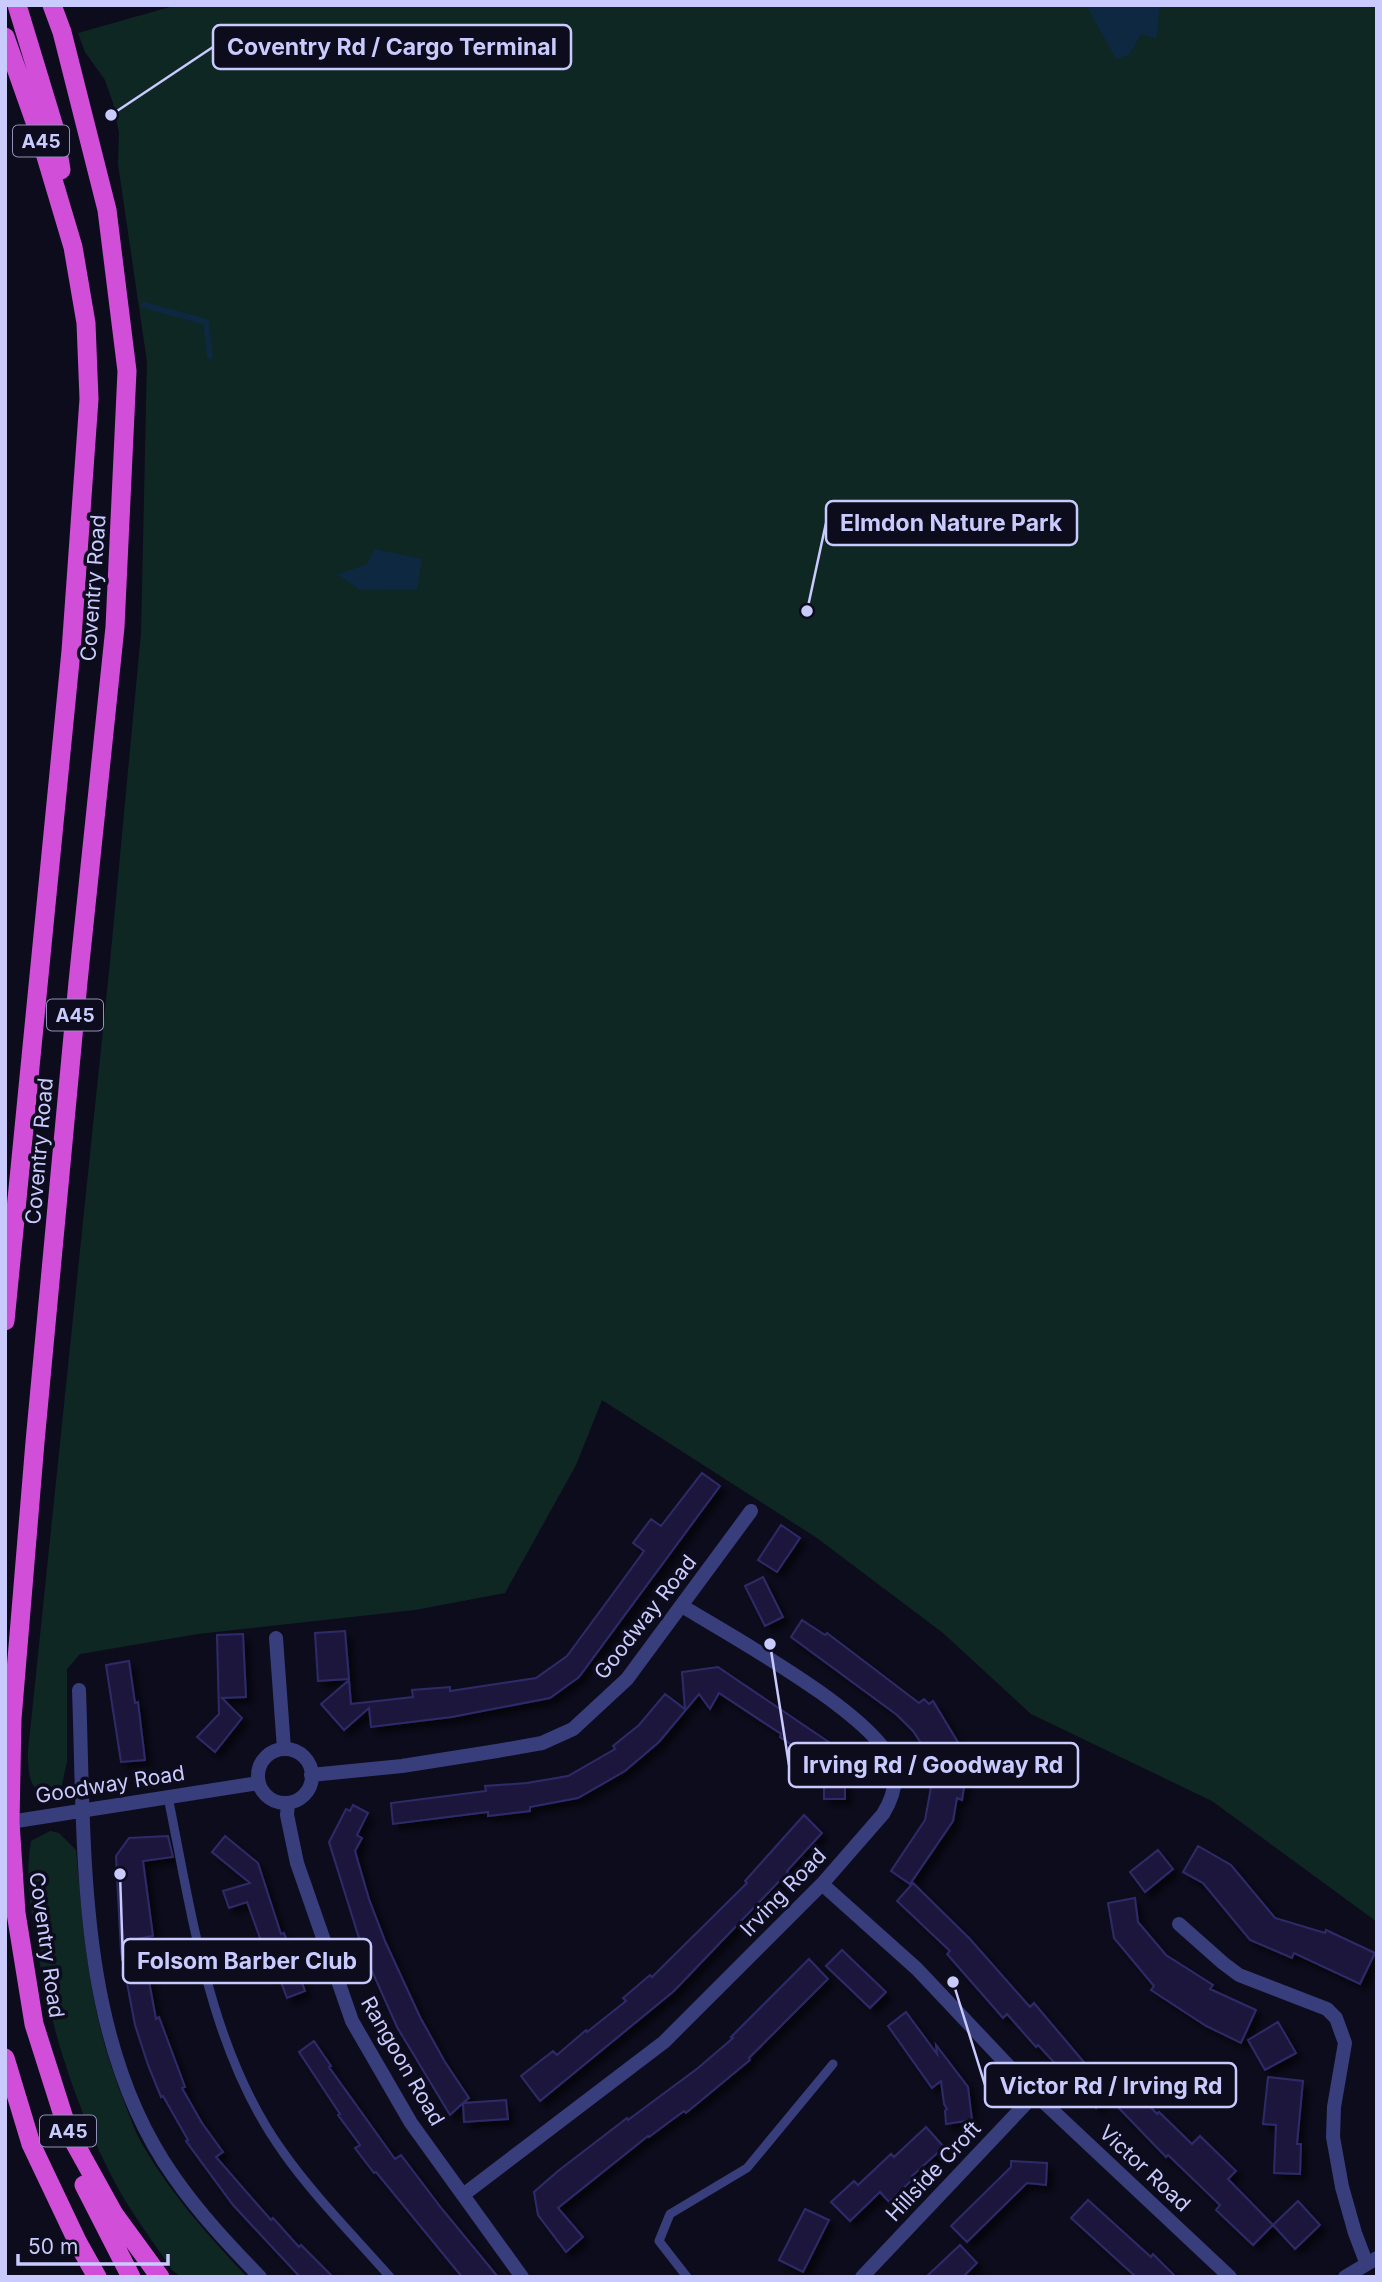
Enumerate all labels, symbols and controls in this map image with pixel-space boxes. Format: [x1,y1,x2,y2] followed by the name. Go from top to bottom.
[213,25,571,69] callout: Coventry Rd / Cargo Terminal
[227,33,557,61] text: Coventry Rd / Cargo Terminal
[13,125,69,156] road number: A45
[826,501,1077,545] callout: Elmdon Nature Park
[840,509,1063,537] text: Elmdon Nature Park
[75,514,111,662] street label: Coventry Road
[47,1000,103,1030] road number: A45
[20,1077,58,1225] street label: Coventry Road
[589,1550,701,1684] street label: Goodway Road
[789,1743,1078,1787] callout: Irving Rd / Goodway Rd
[803,1751,1063,1779] text: Irving Rd / Goodway Rd
[34,1760,186,1808] street label: Goodway Road
[735,1843,831,1941] street label: Irving Road
[24,1870,70,2020] street label: Coventry Road
[123,1939,371,1983] callout: Folsom Barber Club
[137,1947,357,1975] text: Folsom Barber Club
[356,1992,450,2130] street label: Rangoon Road
[985,2063,1236,2107] callout: Victor Rd / Irving Rd
[999,2072,1223,2100] text: Victor Rd / Irving Rd
[40,2116,96,2146] road number: A45
[880,2116,986,2226] street label: Hillside Croft
[1094,2120,1196,2216] street label: Victor Road
[18,2222,168,2266] scale bar
[28,2234,78,2259] text: 50 m

